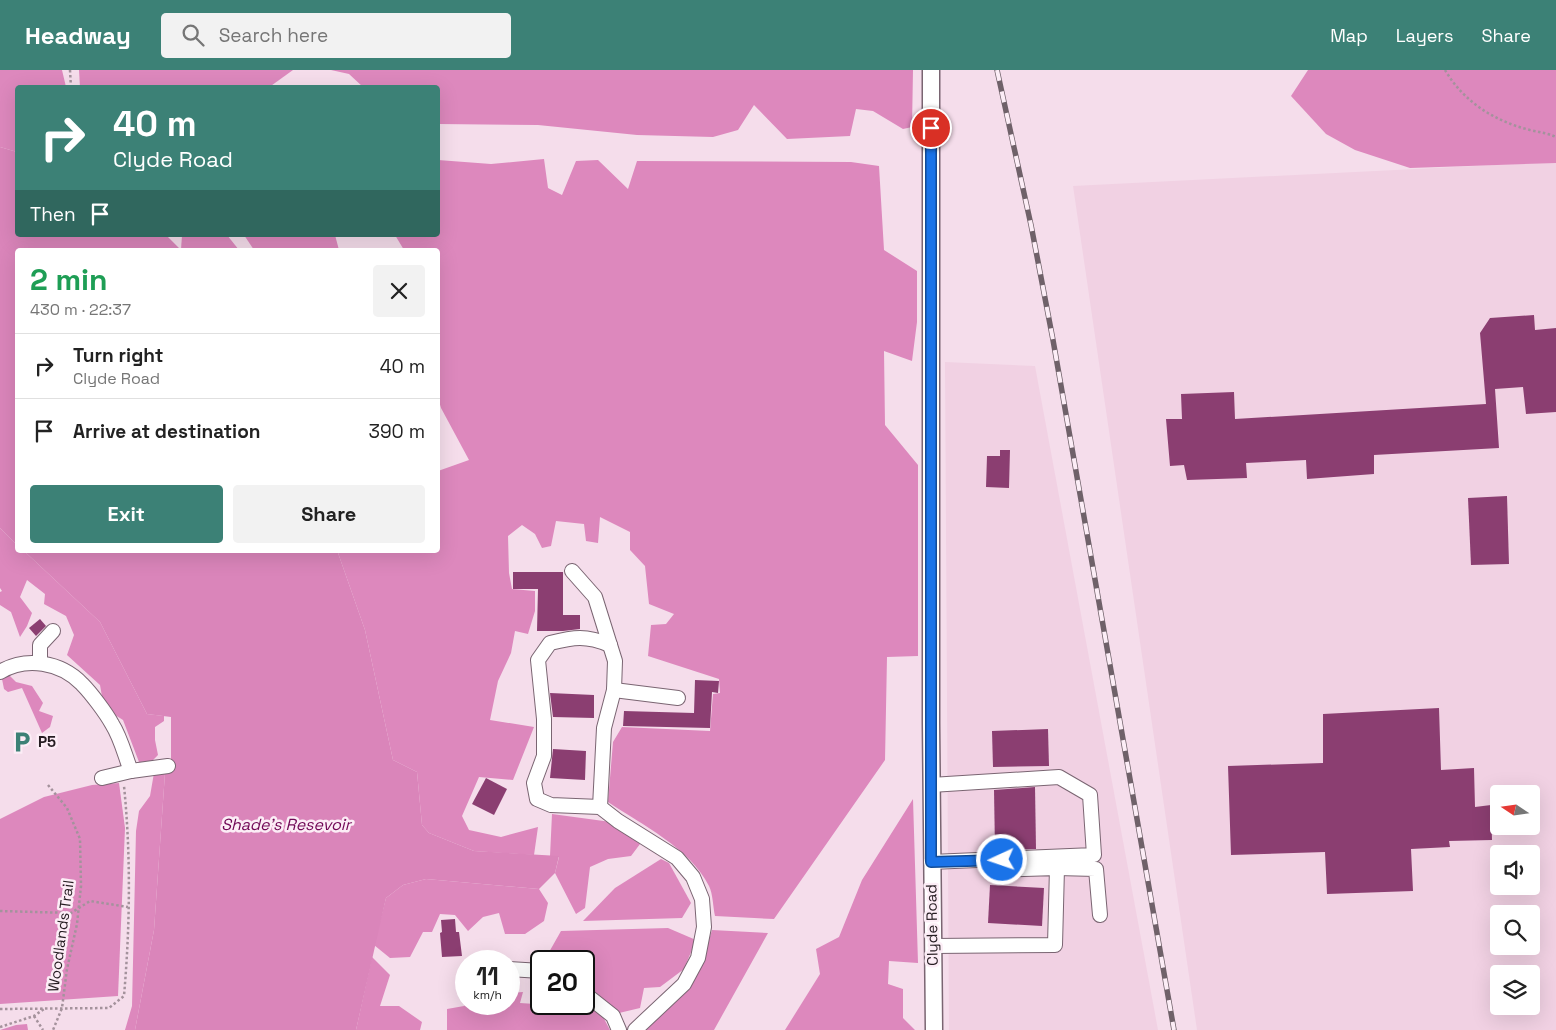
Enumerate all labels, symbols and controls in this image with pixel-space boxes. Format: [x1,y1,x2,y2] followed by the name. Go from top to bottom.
[161,13,511,58] search box
[25,20,131,51] text: Headway
[179,21,207,49] icon: search
[219,23,328,48] text: Search here
[1330,24,1368,47] text: Map
[1396,24,1453,47] text: Layers
[1481,24,1531,47] text: Share
[113,102,197,146] text: 40 m
[30,105,95,170] icon: right
[910,107,952,149] pin
[917,114,945,142] icon: arrive
[113,145,233,173] text: Clyde Road
[86,200,114,228] icon: arrive
[30,202,76,227] text: Then
[30,260,108,299] text: 2 min
[373,265,425,317] button: close
[30,299,131,320] text: 430 m · 22:37
[73,343,163,368] text: Turn right
[30,352,58,380] icon: right
[380,354,425,379] text: 40 m
[73,368,160,389] text: Clyde Road
[30,417,58,445] icon: arrive
[73,419,261,444] text: Arrive at destination
[368,419,425,444] text: 390 m
[30,485,223,543] button: Exit
[233,485,425,543] button: Share
[9,729,35,755] parking icon: P5
[38,732,56,751] place label: P5
[1490,785,1540,835] north arrow
[1490,785,1540,1015] map controls
[221,814,353,835] water label: Shade’s Resevoir
[975,833,1027,885] position arrow
[1490,845,1540,895] button: sound
[43,879,78,993] street label: Woodlands Trail
[921,884,942,966] street label: Clyde Road
[1490,905,1540,955] button: search
[530,950,595,1015] speed limit sign: 20
[476,960,499,992] text: 11
[1490,965,1540,1015] button: layers
[473,987,502,1003] text: km/h

